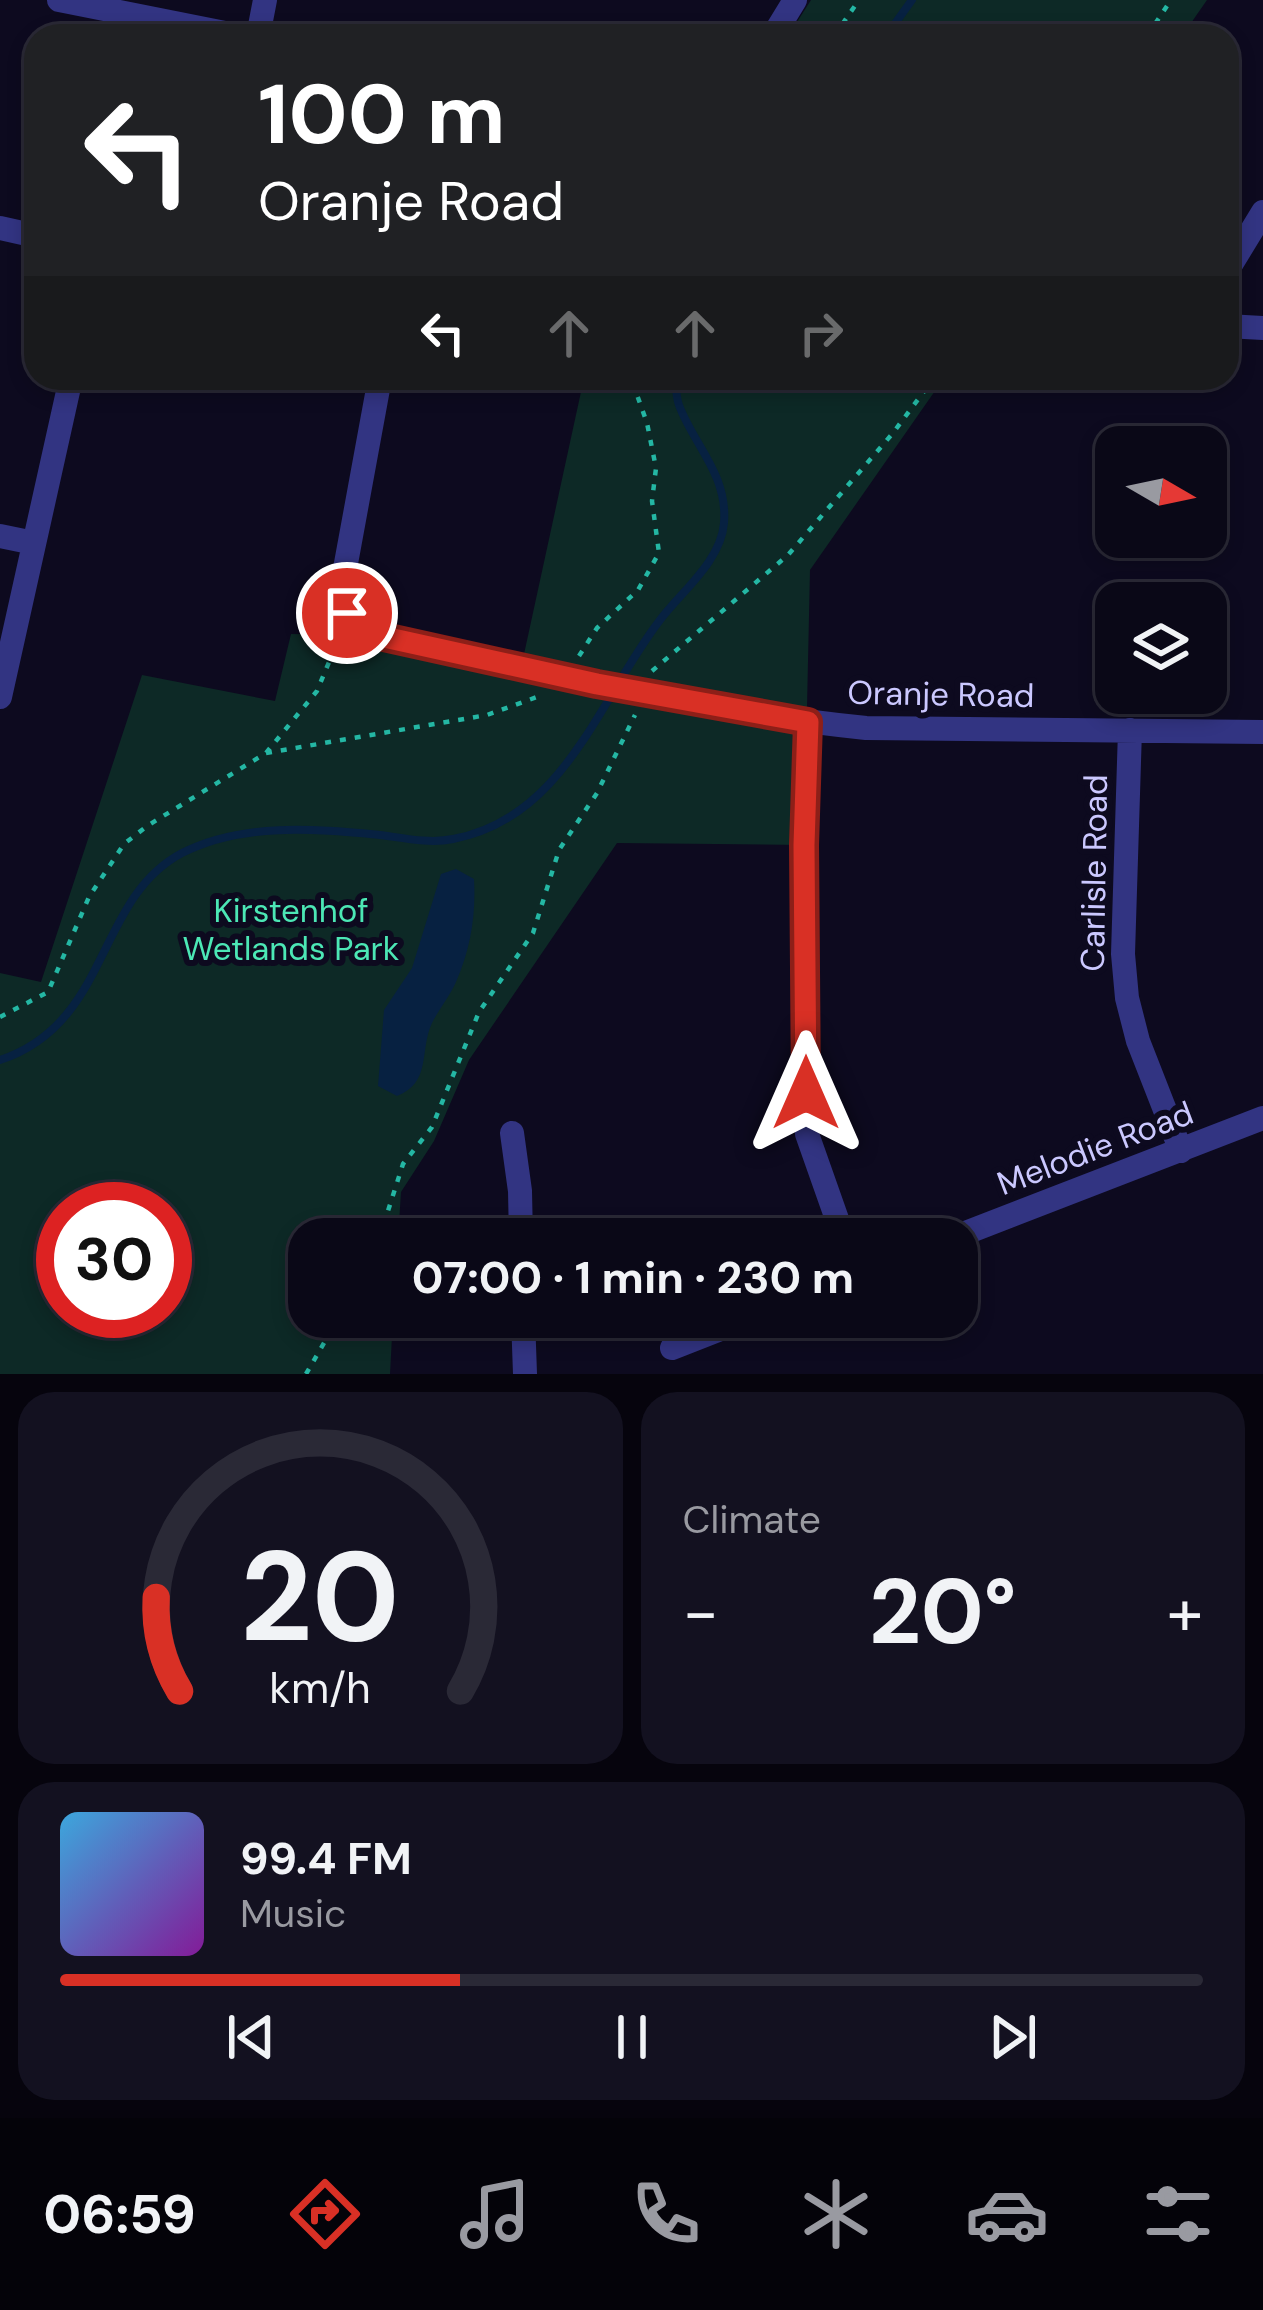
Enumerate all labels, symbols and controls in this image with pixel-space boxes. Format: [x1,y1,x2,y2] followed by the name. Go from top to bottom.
[258,60,506,169] text: 100 m
[60,72,216,228] icon: left
[258,166,564,237] text: Oranje Road
[410,300,476,366] icon: left
[536,300,602,366] icon: ahead
[662,300,728,366] icon: ahead
[788,300,854,366] icon: right
[1095,426,1227,558] north arrow
[1095,426,1227,714] map controls
[296,562,398,664] pin
[314,580,380,646] icon: arrive
[1095,582,1227,714] button: layers
[847,671,1035,717] street label: Oranje Road
[1071,774,1117,972] street label: Carlisle Road
[183,889,400,970] park label: Kirstenhof Wetlands Park
[743,1030,869,1156] position arrow
[991,1091,1199,1205] street label: Melodie Road
[36,1182,192,1338] speed limit sign: 30
[412,1248,854,1307] text: 07:00 · 1 min · 230 m
[683,1494,821,1545] text: Climate
[241,1516,400,1679] text: 20
[869,1554,1017,1671] text: 20°
[683,1570,719,1655] text: −
[1167,1570,1203,1655] text: +
[270,1660,371,1716] text: km/h
[240,1829,412,1888] text: 99.4 FM
[240,1888,346,1939] text: Music
[218,2004,284,2070] icon: previous
[599,2004,665,2070] icon: pause
[980,2004,1046,2070] icon: next
[283,2172,367,2256] icon: directions
[453,2172,537,2256] icon: music
[624,2172,708,2256] icon: phone
[794,2172,878,2256] icon: climate
[965,2172,1049,2256] icon: car
[1136,2172,1220,2256] icon: filters
[43,2179,196,2250] text: 06:59

